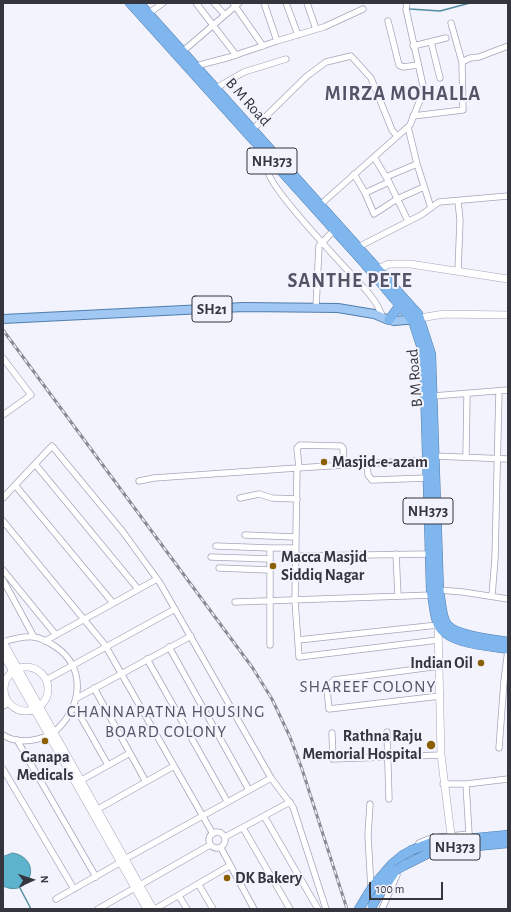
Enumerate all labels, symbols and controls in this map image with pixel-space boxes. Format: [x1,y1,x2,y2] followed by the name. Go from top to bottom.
[221,74,275,130] street label: B M Road
[325,82,481,106] district label: MIRZA MOHALLA
[247,148,297,174] road number: NH373
[287,269,413,293] district label: SANTHE PETE
[192,296,232,322] road number: SH21
[403,348,427,408] street label: B M Road
[332,452,428,472] place label: Masjid-e-azam
[319,457,329,467] marker: Masjid-e-azam
[403,498,453,524] road number: NH373
[281,547,367,585] place label: Macca Masjid Siddiq Nagar
[268,561,278,571] marker: Macca Masjid Siddiq Nagar
[410,653,473,673] place label: Indian Oil
[476,658,486,668] marker: Indian Oil
[300,677,436,697] district label: SHAREEF COLONY
[67,702,265,742] district label: CHANNAPATNA HOUSING BOARD COLONY
[303,726,422,764] place label: Rathna Raju Memorial Hospital
[40,736,50,746] marker: Ganapa Medicals
[425,739,437,751] marker: Rathna Raju Memorial Hospital
[17,747,73,785] place label: Ganapa Medicals
[430,834,480,860] road number: NH373
[12,860,52,900] north arrow
[235,868,302,888] place label: DK Bakery
[222,873,232,883] marker: DK Bakery
[371,874,445,900] scale bar
[39,875,50,883] text: N
[376,883,404,895] text: 100 m

